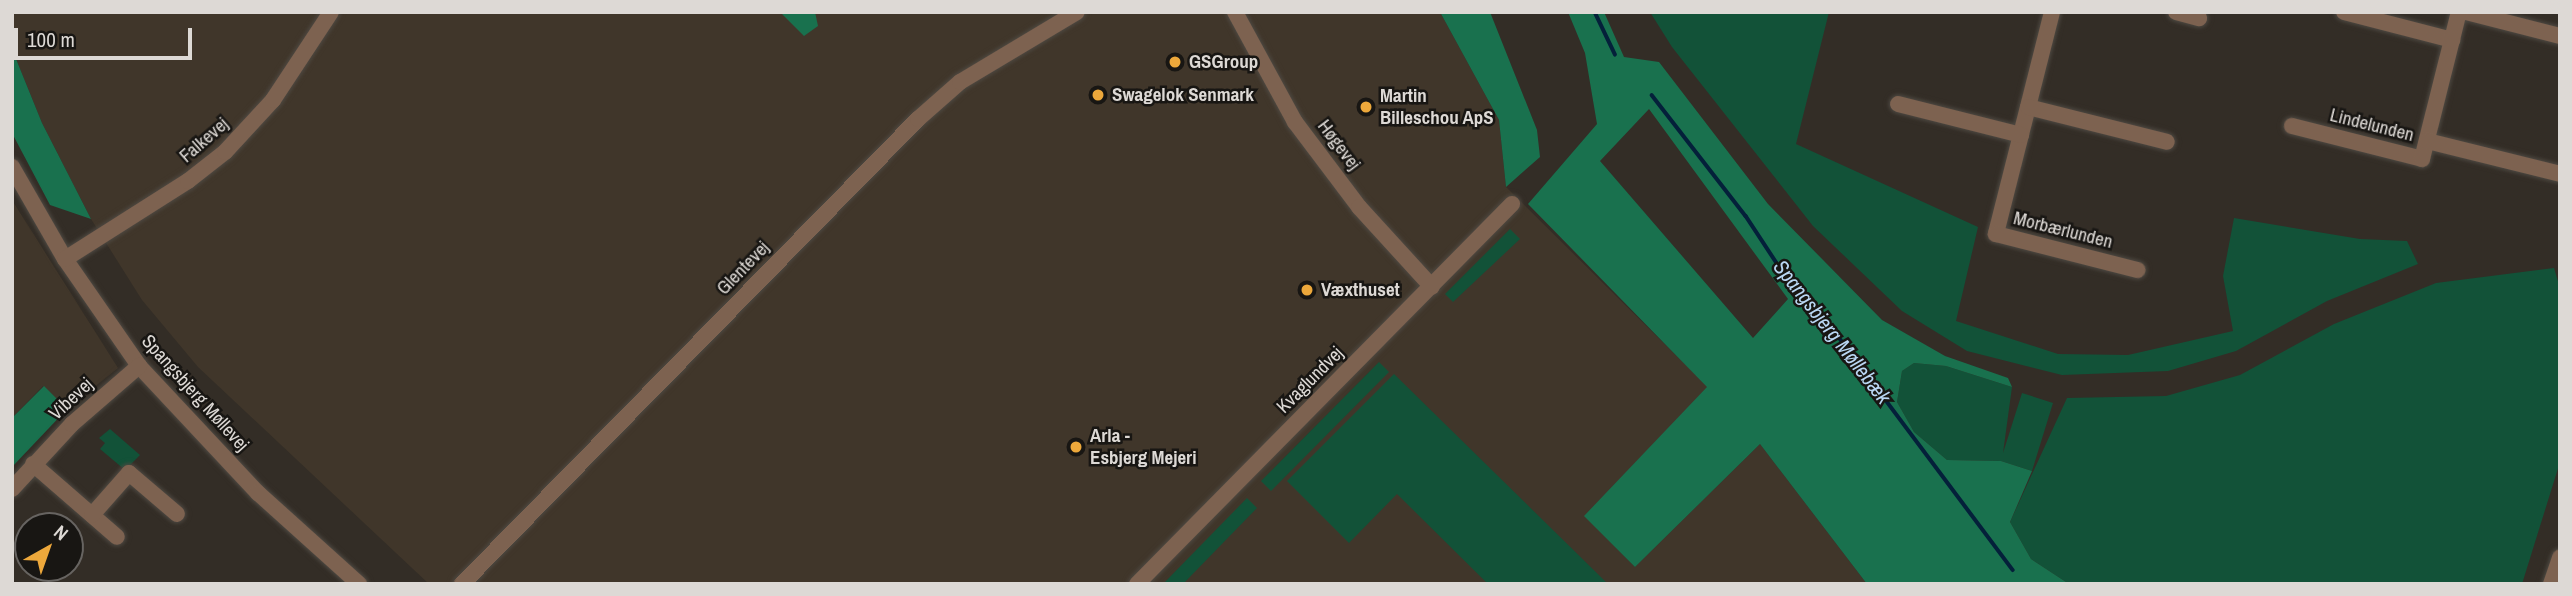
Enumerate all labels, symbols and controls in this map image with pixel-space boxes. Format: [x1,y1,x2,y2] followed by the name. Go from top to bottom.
[18,14,196,58] scale bar
[27,25,75,54] text: 100 m
[1189,51,1258,73] place label: GSGroup
[1167,54,1183,70] marker: GSGroup
[1112,84,1254,106] place label: Swagelok Senmark
[1380,85,1494,129] place label: Martin Billeschou ApS
[1090,87,1106,103] marker: Swagelok Senmark
[1358,99,1374,115] marker: Martin Billeschou ApS
[2328,104,2416,146] street label: Lindelunden
[175,113,233,167] street label: Falkevej
[1313,115,1365,175] street label: Høgevej
[2011,207,2115,253] street label: Morbærlunden
[712,236,774,300] street label: Glentevej
[1768,255,1896,409] water label: Spangsbjerg Møllebæk
[1321,279,1400,301] place label: Væxthuset
[1299,282,1315,298] marker: Væxthuset
[137,330,253,456] street label: Spangsbjerg Møllevej
[1272,342,1348,418] street label: Kvaglundvej
[44,373,98,425] street label: Vibevej
[1090,425,1197,469] place label: Arla - Esbjerg Mejeri
[1068,439,1084,455] marker: Arla - Esbjerg Mejeri
[14,512,84,582] north arrow
[49,519,74,546] text: N

